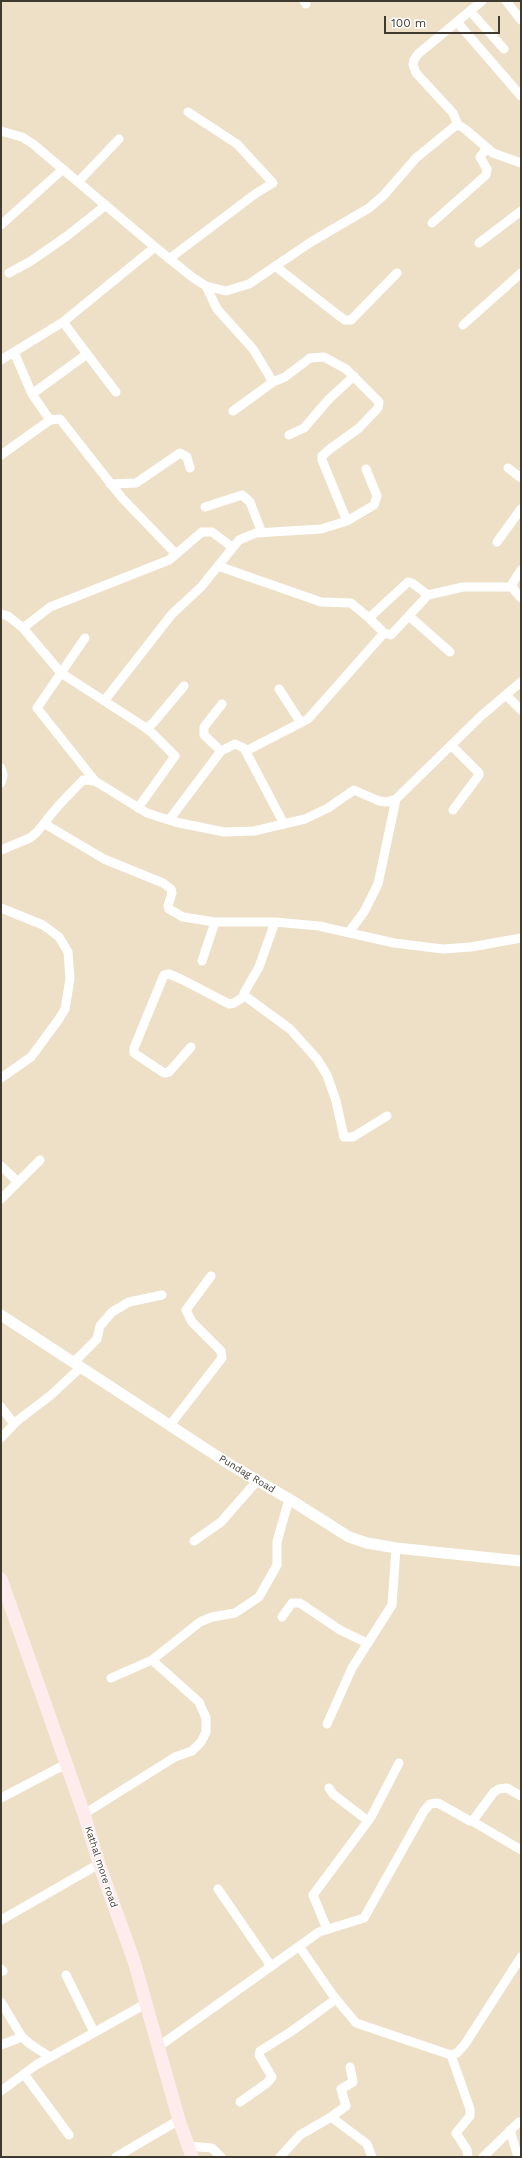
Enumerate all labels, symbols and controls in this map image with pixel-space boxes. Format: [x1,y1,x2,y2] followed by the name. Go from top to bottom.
[386,8,502,34] scale bar
[391,16,426,30] text: 100 m
[217,1452,277,1496] street label: Pundag Road
[82,1825,120,1909] street label: Kathal more road

